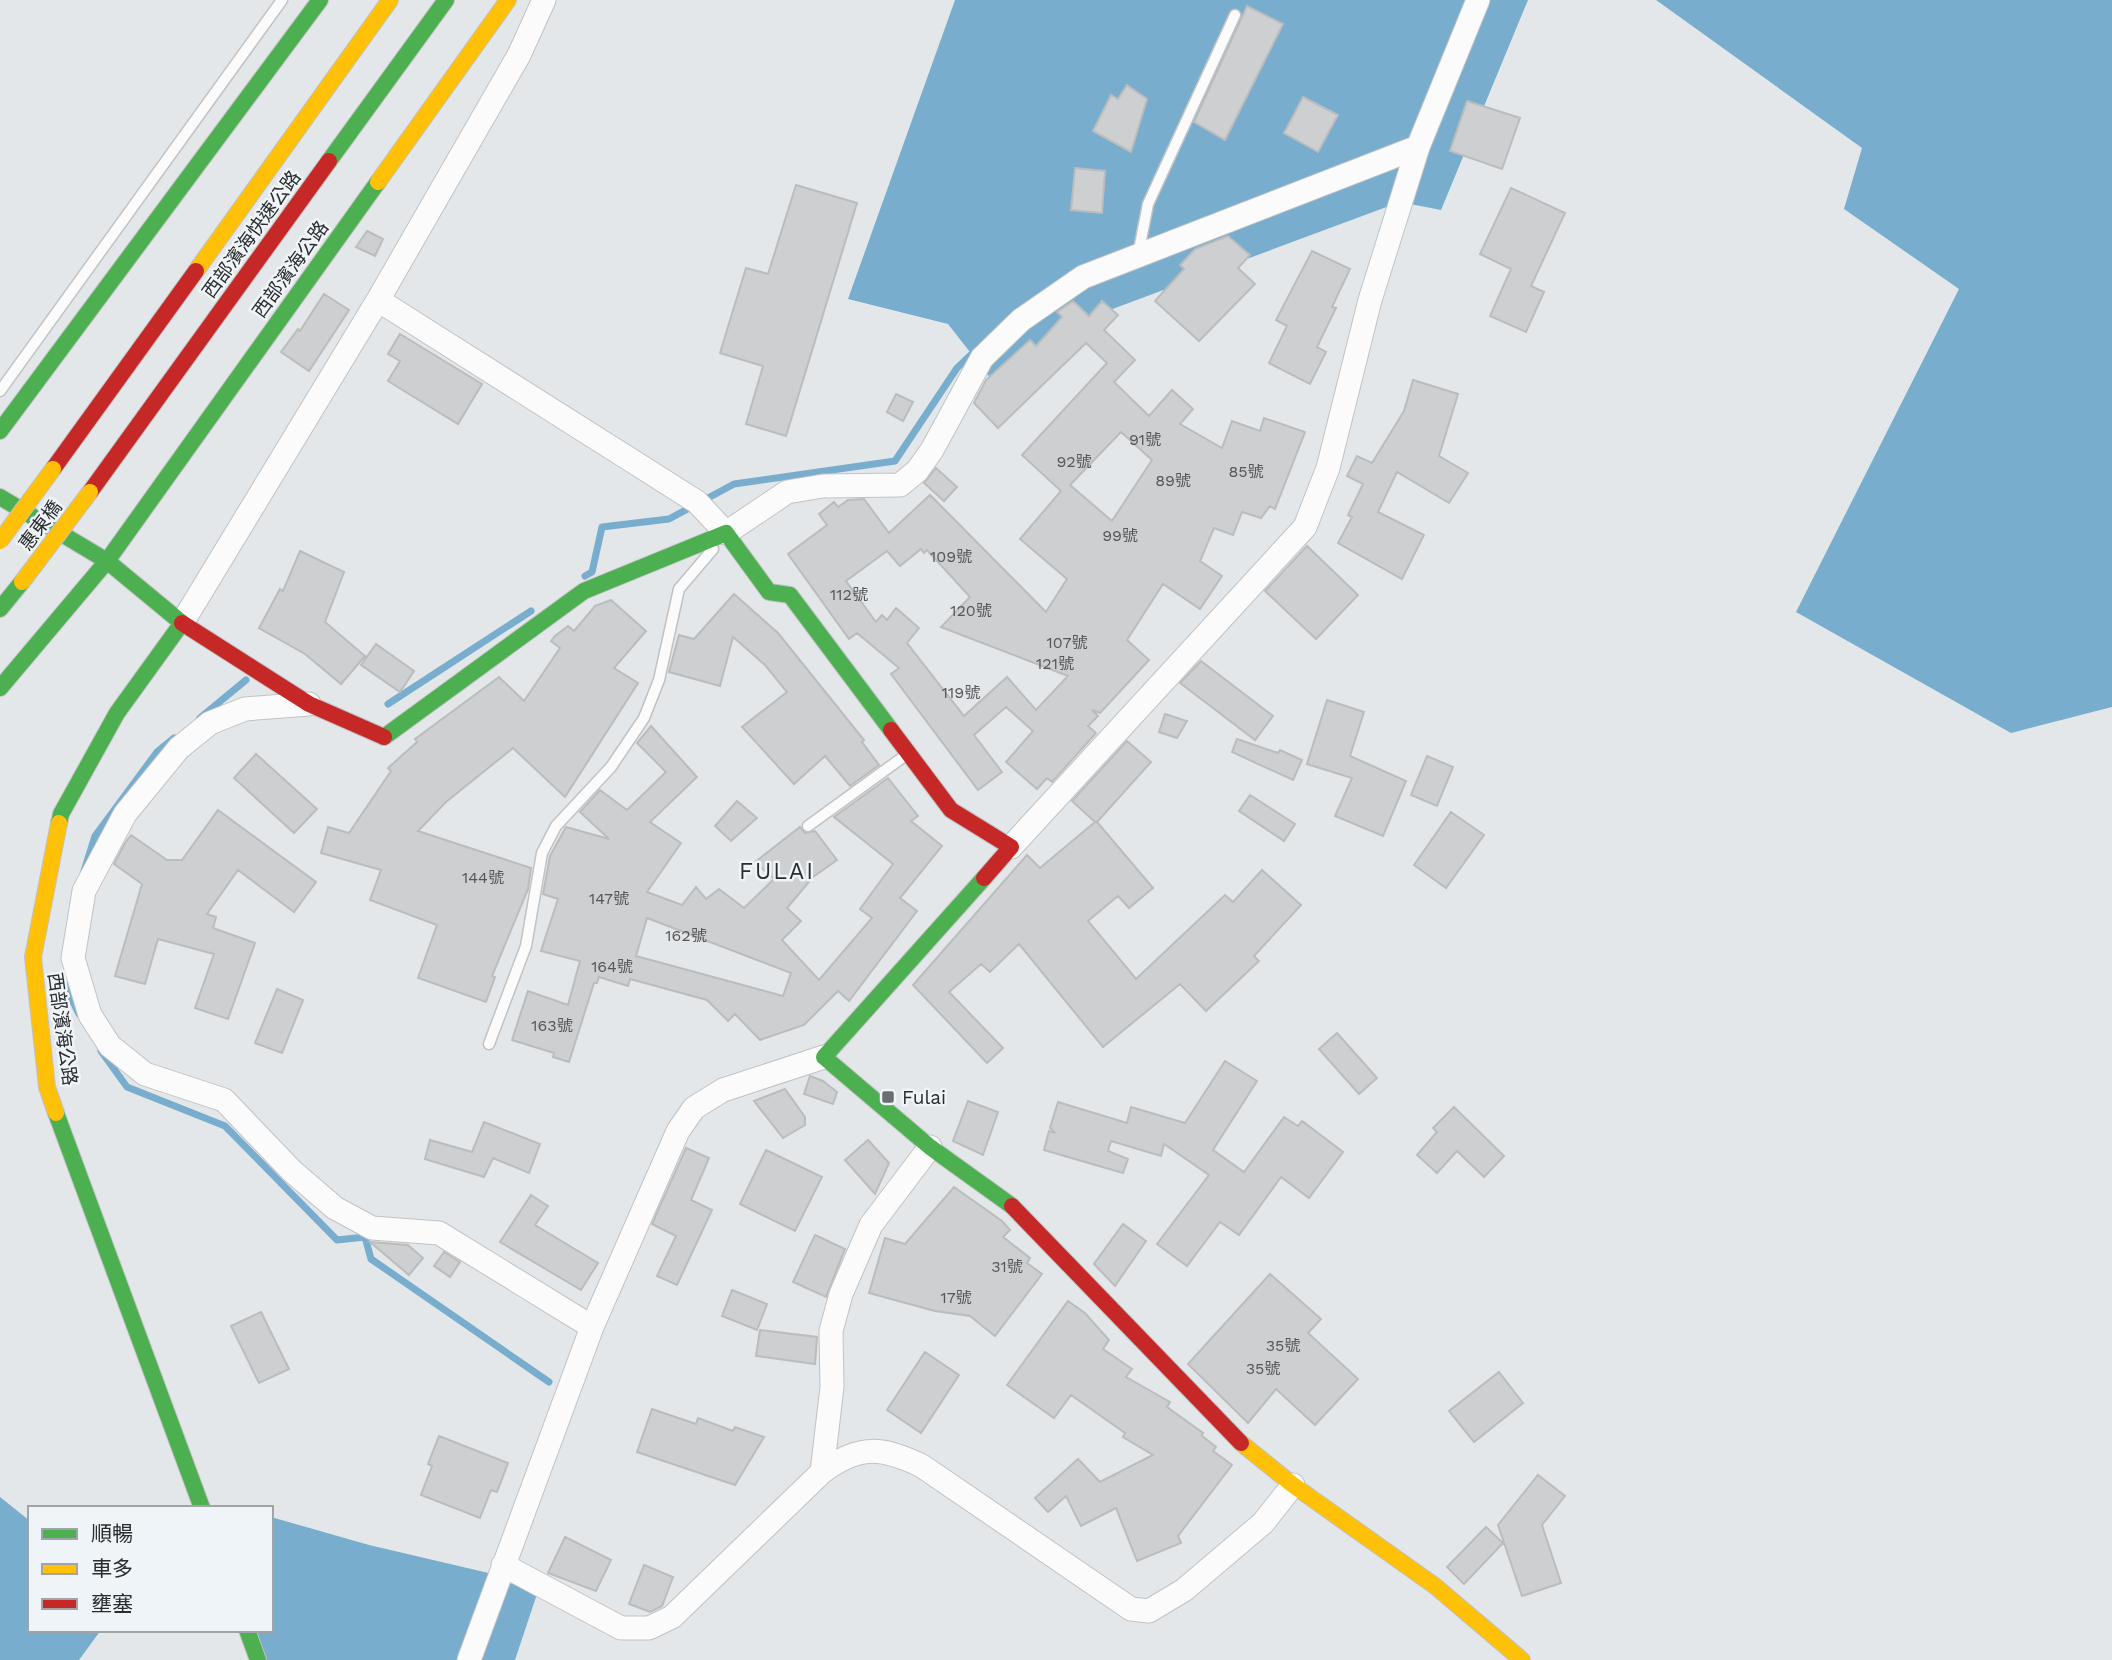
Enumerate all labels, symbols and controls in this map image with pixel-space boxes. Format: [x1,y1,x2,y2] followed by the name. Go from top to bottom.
[197,166,305,303] street label: 西部濱海快速公路
[248,216,333,322] street label: 西部濱海公路
[1129,430,1161,449] house number: 91號
[1056,452,1092,471] house number: 92號
[1228,462,1264,481] house number: 85號
[1155,471,1191,490] house number: 89號
[14,496,67,555] street label: 惠東橋
[1102,526,1138,545] house number: 99號
[930,547,972,566] house number: 109號
[830,585,868,604] house number: 112號
[950,601,992,620] house number: 120號
[1047,633,1087,652] house number: 107號
[1036,654,1074,673] house number: 121號
[942,683,980,702] house number: 119號
[739,858,815,885] district label: FULAI
[462,868,504,887] house number: 144號
[589,889,629,908] house number: 147號
[665,926,707,945] house number: 162號
[591,957,633,976] house number: 164號
[43,971,82,1087] street label: 西部濱海公路
[531,1016,573,1035] house number: 163號
[902,1086,946,1109] place label: Fulai
[880,1089,896,1105] marker: Fulai
[991,1257,1023,1276] house number: 31號
[940,1288,972,1307] house number: 17號
[1266,1336,1300,1355] house number: 35號
[1246,1359,1280,1378] house number: 35號
[28,1506,273,1632] legend
[91,1521,133,1546] text: 順暢
[91,1556,133,1581] text: 車多
[91,1591,133,1616] text: 壅塞

